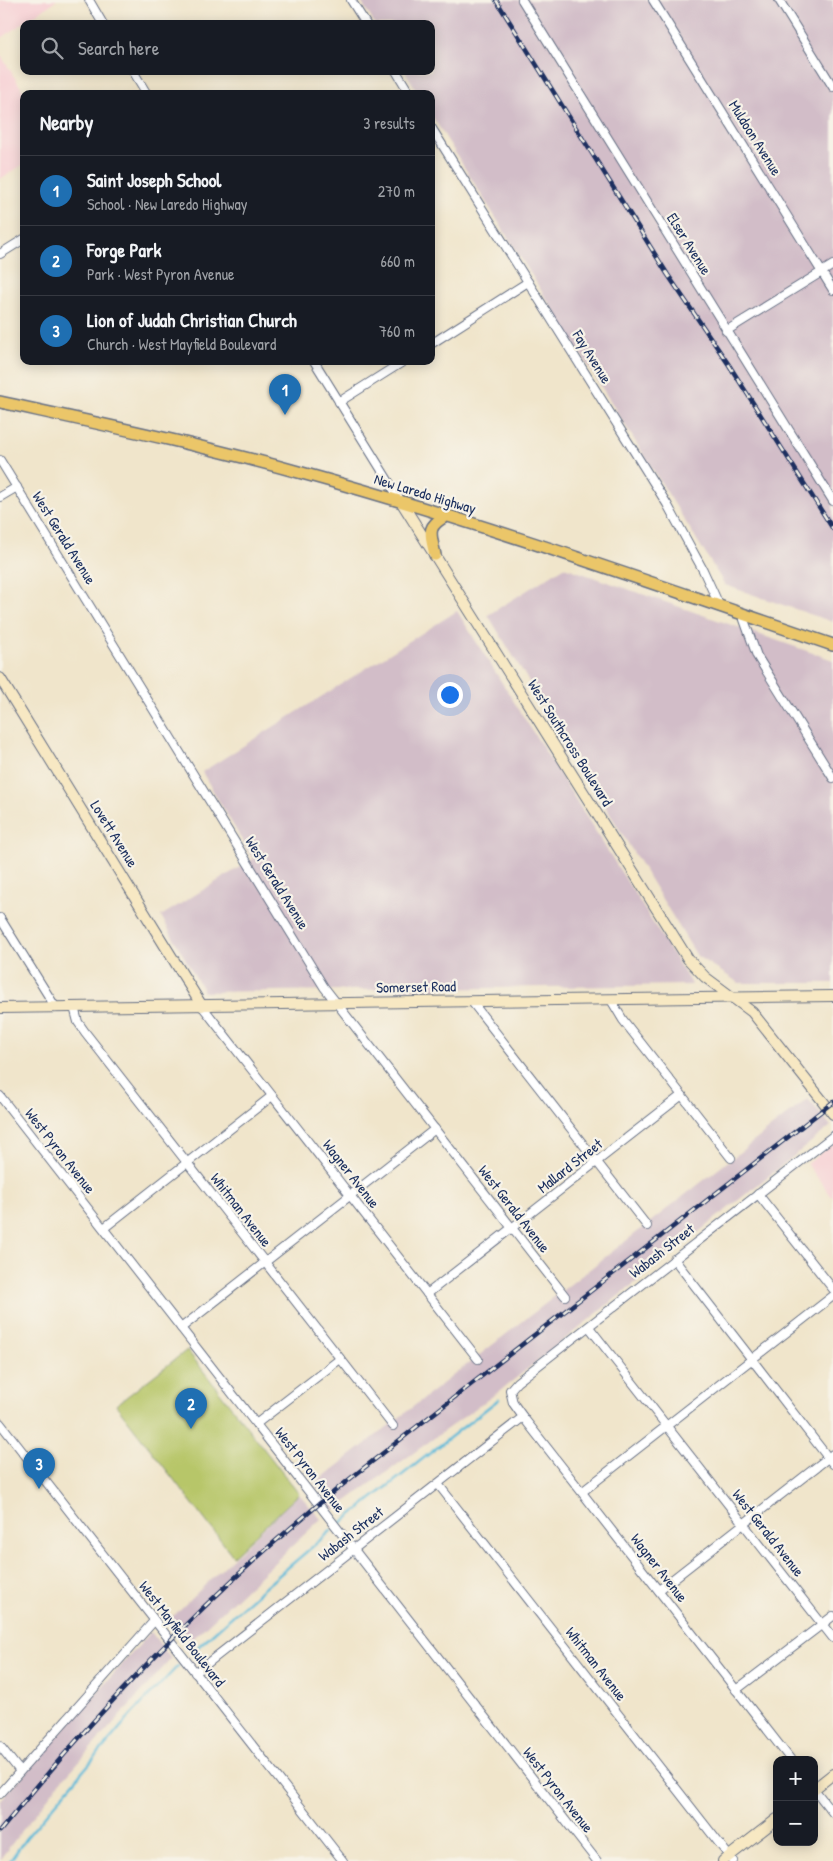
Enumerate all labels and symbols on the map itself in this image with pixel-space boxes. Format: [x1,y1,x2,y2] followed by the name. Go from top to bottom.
[724,96,787,179] street label: Muldoon Avenue
[662,209,717,279] street label: Elser Avenue
[567,325,617,387] street label: Fay Avenue
[269,374,301,415] pin: 1
[372,468,479,519] street label: New Laredo Highway
[27,487,101,588] street label: West Gerald Avenue
[523,675,618,810] street label: West Southcross Boulevard
[437,682,463,708] your location
[86,796,143,871] street label: Lovett Avenue
[240,832,314,933] street label: West Gerald Avenue
[376,975,456,998] street label: Somerset Road
[20,1104,100,1198] street label: West Pyron Avenue
[533,1133,607,1198] street label: Mallard Street
[318,1135,385,1212] street label: Wagner Avenue
[474,1161,555,1257] street label: West Gerald Avenue
[206,1168,277,1251] street label: Whitman Avenue
[625,1218,699,1283] street label: Wabash Street
[175,1388,207,1429] pin: 2
[270,1423,350,1517] street label: West Pyron Avenue
[23,1448,55,1489] pin: 3
[728,1485,809,1581] street label: West Gerald Avenue
[314,1501,388,1566] street label: Wabash Street
[626,1529,693,1606] street label: Wagner Avenue
[134,1576,231,1691] street label: West Mayfield Boulevard
[561,1622,632,1705] street label: Whitman Avenue
[518,1743,598,1837] street label: West Pyron Avenue

